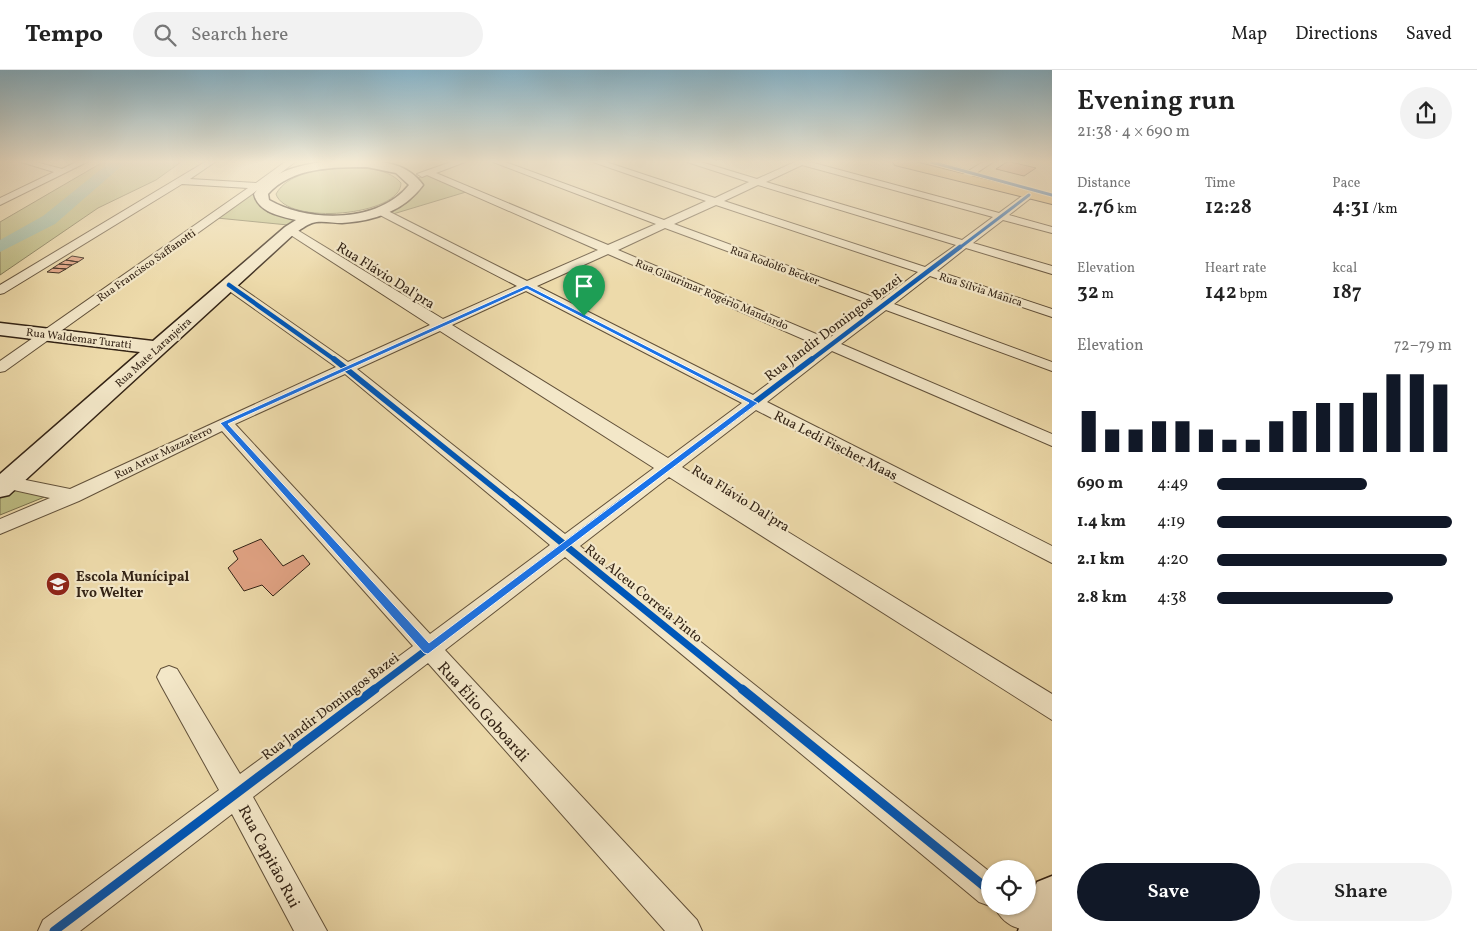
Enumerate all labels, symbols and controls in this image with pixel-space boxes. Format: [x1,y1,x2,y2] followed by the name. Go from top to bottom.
[133,12,483,57] search box
[25,18,103,52] text: Tempo
[151,21,179,49] icon: search
[191,22,288,48] text: Search here
[1231,22,1267,47] text: Map
[1295,22,1378,47] text: Directions
[1406,22,1452,47] text: Saved
[1077,82,1236,121] text: Evening run
[1400,87,1452,139] button: share
[1077,121,1190,143] text: 21:38 · 4 × 690 m
[1077,174,1131,193] text: Distance
[1205,174,1235,193] text: Time
[1332,174,1360,193] text: Pace
[1077,193,1114,222] text: 2.76
[1205,193,1252,222] text: 12:28
[1332,193,1370,222] text: 4:31
[1114,200,1137,219] text: km
[1370,200,1398,219] text: /km
[94,226,199,306] street label: Rua Francisco Saffanotti
[332,238,438,314] street label: Rua Flávio Dal'pra
[728,243,822,290] street label: Rua Rodolfo Becker
[633,256,790,335] street label: Rua Glaurimar Rogério Mandardo
[1077,259,1135,278] text: Elevation
[1205,259,1266,278] text: Heart rate
[1332,259,1357,278] text: kcal
[563,265,605,316] pin
[761,270,907,386] street label: Rua Jandir Domingos Bazei
[937,270,1025,311] street label: Rua Sílvia Mânica
[570,272,598,300] icon: arrive
[1077,278,1099,307] text: 32
[1205,278,1237,307] text: 142
[1332,278,1362,307] text: 187
[1099,285,1114,304] text: m
[1237,285,1268,304] text: bpm
[113,314,196,392] street label: Rua Mate Laranjeira
[25,326,132,353] street label: Rua Waldemar Turatti
[1077,335,1144,357] text: Elevation
[1394,335,1452,357] text: 72–79 m
[770,407,901,486] street label: Rua Ledi Fischer Maas
[112,423,215,484] street label: Rua Artur Mazzaferro
[687,461,793,537] street label: Rua Flávio Dal'pra
[1077,473,1123,495] text: 690 m
[1157,473,1188,495] text: 4:49
[1077,511,1126,533] text: 1.4 km
[1157,511,1185,533] text: 4:19
[580,541,706,648] street label: Rua Alceu Correia Pinto
[1077,549,1125,571] text: 2.1 km
[1157,549,1188,571] text: 4:20
[76,568,190,603] place label: Escola Munícipal Ivo Welter
[45,571,71,597] school or university icon: Escola Munícipal Ivo Welter
[1077,587,1127,609] text: 2.8 km
[1157,587,1187,609] text: 4:38
[258,649,404,765] street label: Rua Jandir Domingos Bazei
[432,657,534,767] street label: Rua Élio Goboardi
[232,802,305,912] street label: Rua Capitão Rui
[981,860,1036,915] map controls
[981,860,1036,915] button: locate
[1077,863,1260,921] button: Save
[1270,863,1452,921] button: Share

